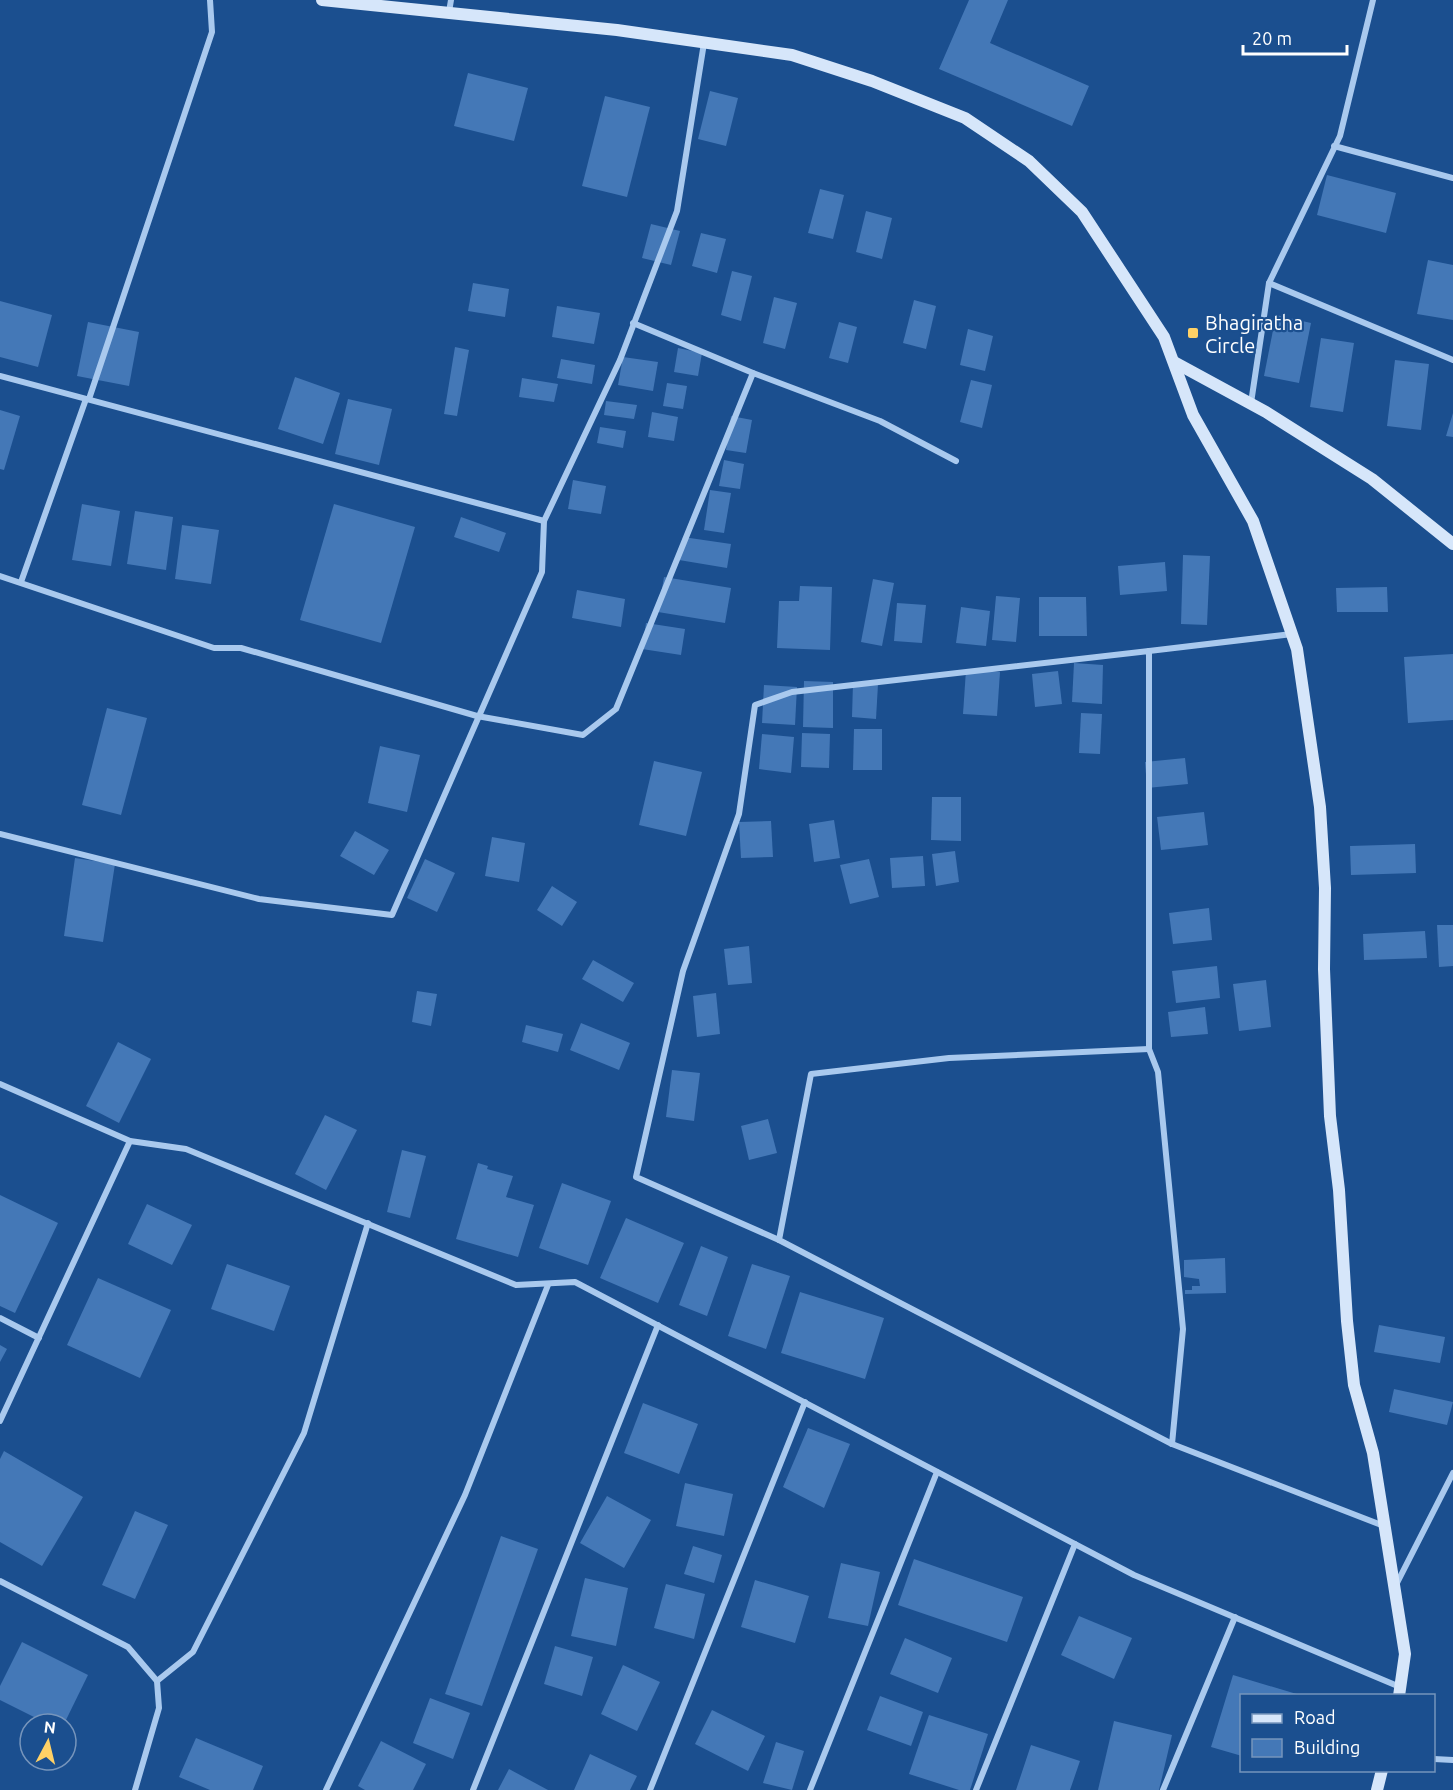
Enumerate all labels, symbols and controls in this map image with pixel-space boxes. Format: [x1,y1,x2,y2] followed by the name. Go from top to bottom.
[1243,18,1346,56] scale bar
[1252,28,1292,48] text: 20 m
[1205,311,1303,357] place label: Bhagiratha Circle
[1186,326,1200,340] marker: Bhagiratha Circle
[1240,1694,1435,1772] legend
[1294,1707,1336,1727] text: Road
[18,1712,78,1772] north arrow
[43,1717,57,1737] text: N
[1294,1737,1360,1757] text: Building

